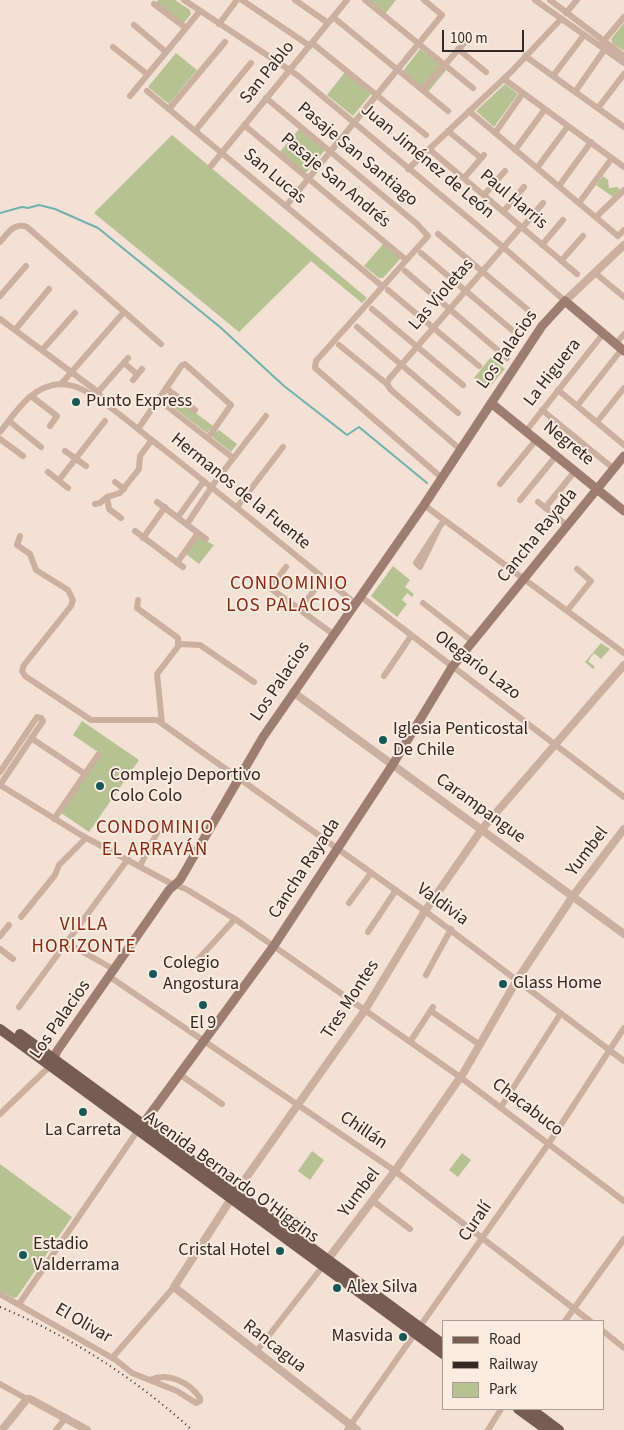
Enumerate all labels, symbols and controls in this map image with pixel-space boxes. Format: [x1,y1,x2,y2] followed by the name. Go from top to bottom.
[444,20,526,52] scale bar
[450,28,488,49] text: 100 m
[236,37,300,109] street label: San Pablo
[292,98,422,212] street label: Pasaje San Santiago
[356,100,498,224] street label: Juan Jiménez de León
[276,129,394,233] street label: Pasaje San Andrés
[238,145,310,209] street label: San Lucas
[475,165,551,235] street label: Paul Harris
[405,255,479,335] street label: Las Violetas
[473,306,543,394] street label: Los Palacios
[520,335,586,411] street label: La Higuera
[86,391,192,413] place label: Punto Express
[70,396,82,408] marker: Punto Express
[538,417,598,471] street label: Negrete
[166,429,314,555] street label: Hermanos de la Fuente
[493,484,583,588] street label: Cancha Rayada
[225,574,353,618] district label: CONDOMINIO LOS PALACIOS
[430,627,524,705] street label: Olegario Lazo
[246,638,316,726] street label: Los Palacios
[393,719,528,762] place label: Iglesia Penticostal De Chile
[377,734,389,746] marker: Iglesia Penticostal De Chile
[110,765,261,808] place label: Complejo Deportivo Colo Colo
[431,769,529,849] street label: Carampangue
[94,780,106,792] marker: Complejo Deportivo Colo Colo
[265,815,345,923] street label: Cancha Rayada
[95,818,215,862] district label: CONDOMINIO EL ARRAYÁN
[562,823,614,881] street label: Yumbel
[412,879,472,931] street label: Valdivia
[30,915,138,959] district label: VILLA HORIZONTE
[163,953,239,996] place label: Colegio Angostura
[317,956,385,1044] street label: Tres Montes
[147,968,159,980] marker: Colegio Angostura
[513,973,602,995] place label: Glass Home
[26,976,96,1064] street label: Los Palacios
[497,978,509,990] marker: Glass Home
[197,999,209,1011] marker: El 9
[190,1013,216,1035] place label: El 9
[487,1074,567,1142] street label: Chacabuco
[77,1106,89,1118] marker: La Carreta
[140,1107,322,1249] street label: Avenida Bernardo O'Higgins
[335,1107,391,1155] street label: Chillán
[45,1120,121,1142] place label: La Carreta
[334,1164,386,1222] street label: Yumbel
[455,1198,497,1246] street label: Curalí
[33,1234,120,1276] place label: Estadio Valderrama
[178,1240,270,1262] place label: Cristal Hotel
[274,1245,286,1257] marker: Cristal Hotel
[17,1249,29,1261] marker: Estadio Valderrama
[347,1277,418,1299] place label: Alex Silva
[331,1282,343,1294] marker: Alex Silva
[51,1299,115,1349] street label: El Olivar
[238,1316,310,1378] street label: Rancagua
[442,1320,604,1410] legend
[331,1326,393,1348] place label: Masvida
[489,1329,521,1350] text: Road
[397,1331,409,1343] marker: Masvida
[489,1354,538,1375] text: Railway
[489,1379,517,1400] text: Park

